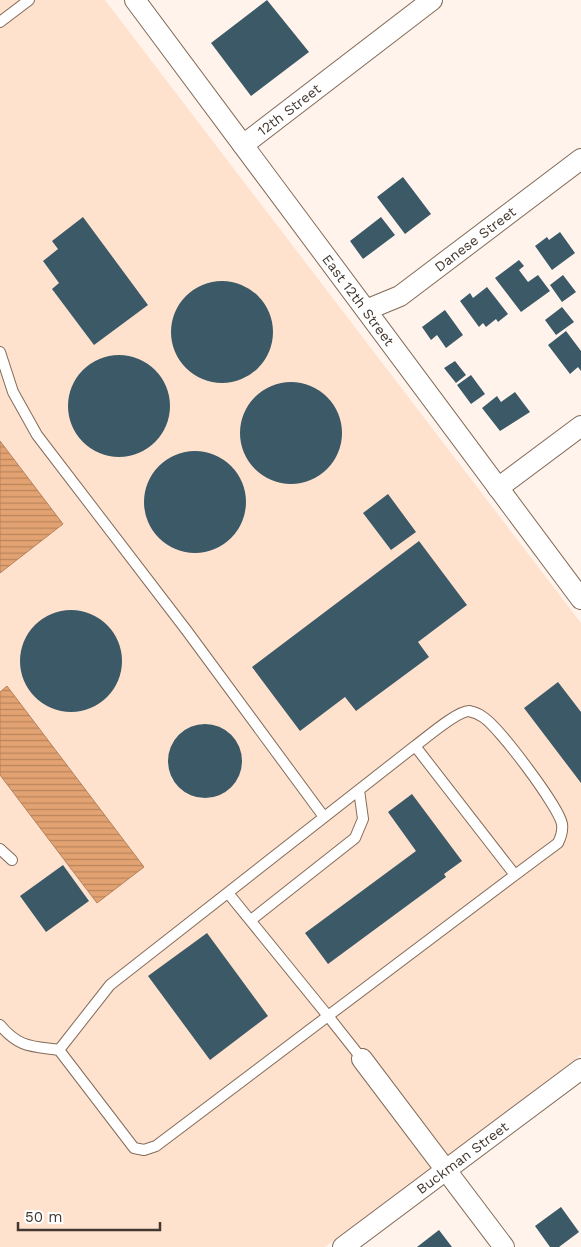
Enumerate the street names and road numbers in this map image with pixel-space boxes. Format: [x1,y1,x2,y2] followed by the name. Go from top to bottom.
[254,80,324,139] street label: 12th Street
[432,203,519,275] street label: Danese Street
[319,251,398,349] street label: East 12th Street
[413,1118,511,1197] street label: Buckman Street

